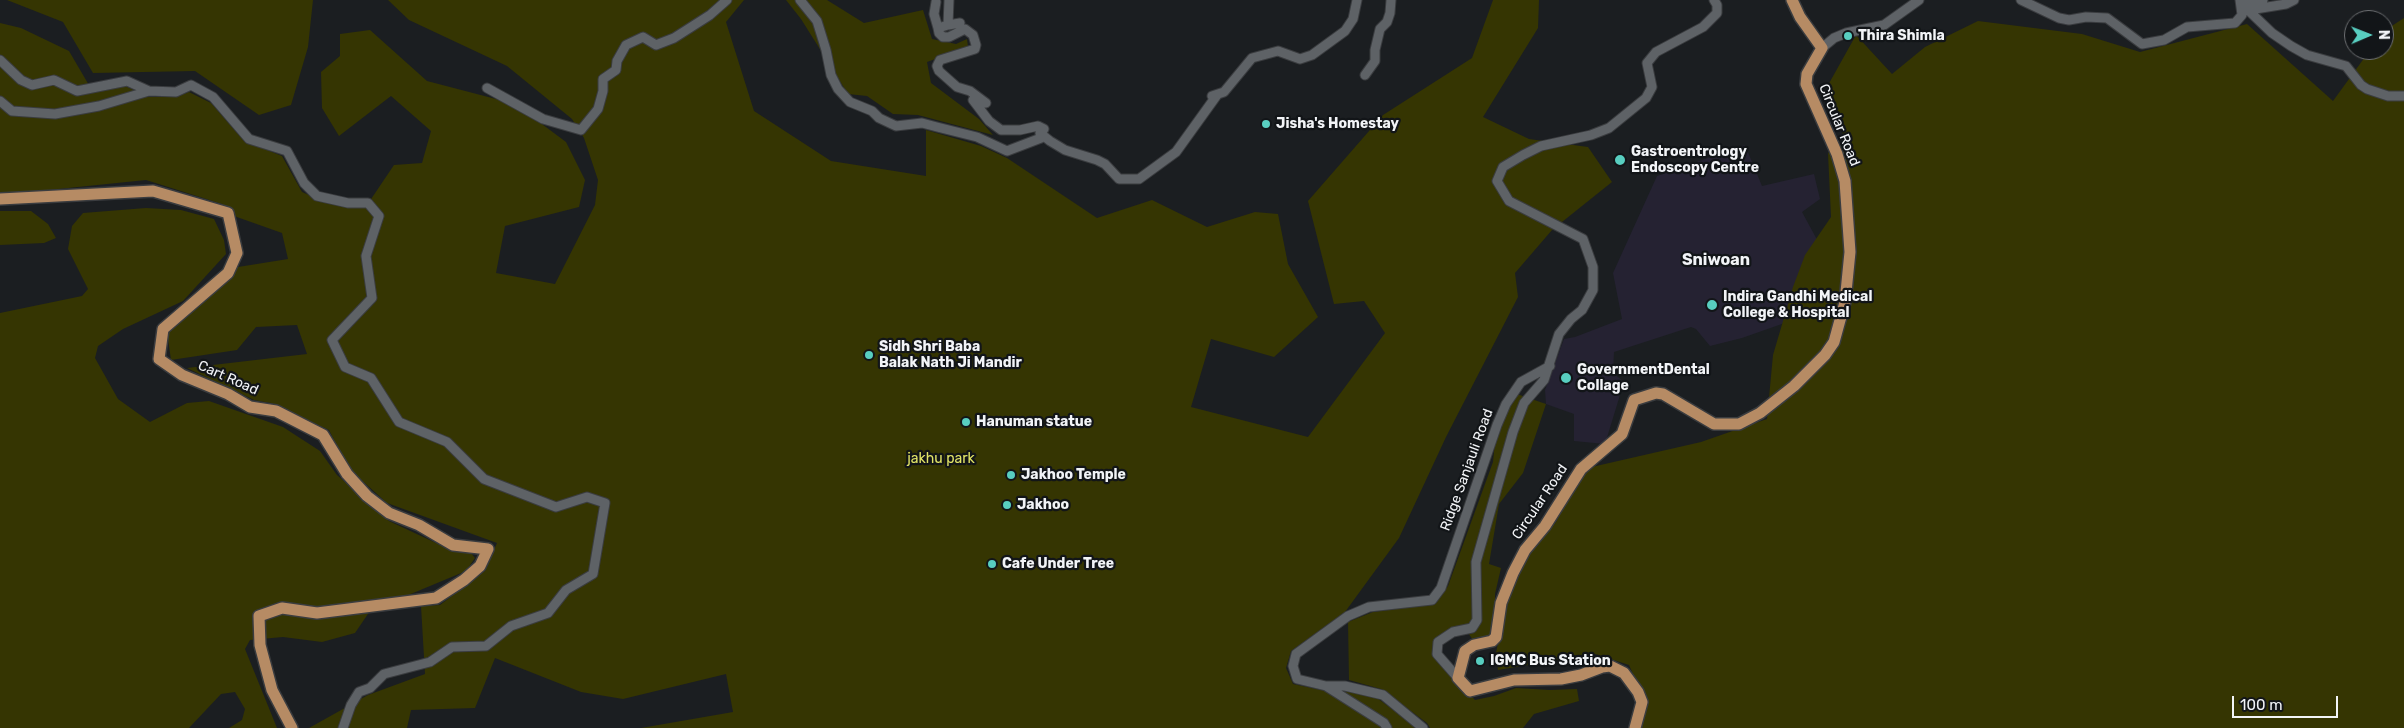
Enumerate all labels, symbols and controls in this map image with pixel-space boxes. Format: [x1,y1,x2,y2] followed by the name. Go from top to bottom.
[2344,10,2394,60] north arrow
[1858,28,1945,44] place label: Thira Shimla
[1842,30,1854,42] marker: Thira Shimla
[2375,30,2392,40] text: N
[1815,81,1863,169] street label: Circular Road
[1276,116,1399,132] place label: Jisha's Homestay
[1260,118,1272,130] marker: Jisha's Homestay
[1631,144,1759,176] place label: Gastroentrology Endoscopy Centre
[1613,153,1627,167] marker: Gastroentrology Endoscopy Centre
[1682,250,1750,270] district label: Sniwoan
[1723,289,1872,322] place label: Indira Gandhi Medical College & Hospital
[1705,298,1719,312] marker: Indira Gandhi Medical College & Hospital
[879,339,1022,372] place label: Sidh Shri Baba Balak Nath Ji Mandir
[863,349,875,361] marker: Sidh Shri Baba Balak Nath Ji Mandir
[195,357,261,399] street label: Cart Road
[1577,362,1710,394] place label: GovernmentDental Collage
[1559,371,1573,385] marker: GovernmentDental Collage
[1437,407,1497,533] street label: Ridge Sanjauli Road
[976,414,1092,430] place label: Hanuman statue
[960,416,972,428] marker: Hanuman statue
[907,451,975,467] park label: jakhu park
[1509,461,1571,543] street label: Circular Road
[1021,467,1126,483] place label: Jakhoo Temple
[1005,469,1017,481] marker: Jakhoo Temple
[1017,497,1069,513] place label: Jakhoo
[1001,499,1013,511] marker: Jakhoo
[1002,556,1114,572] place label: Cafe Under Tree
[986,558,998,570] marker: Cafe Under Tree
[1490,653,1611,669] place label: IGMC Bus Station
[1474,655,1486,667] marker: IGMC Bus Station
[2234,686,2340,718] scale bar
[2240,696,2282,714] text: 100 m

